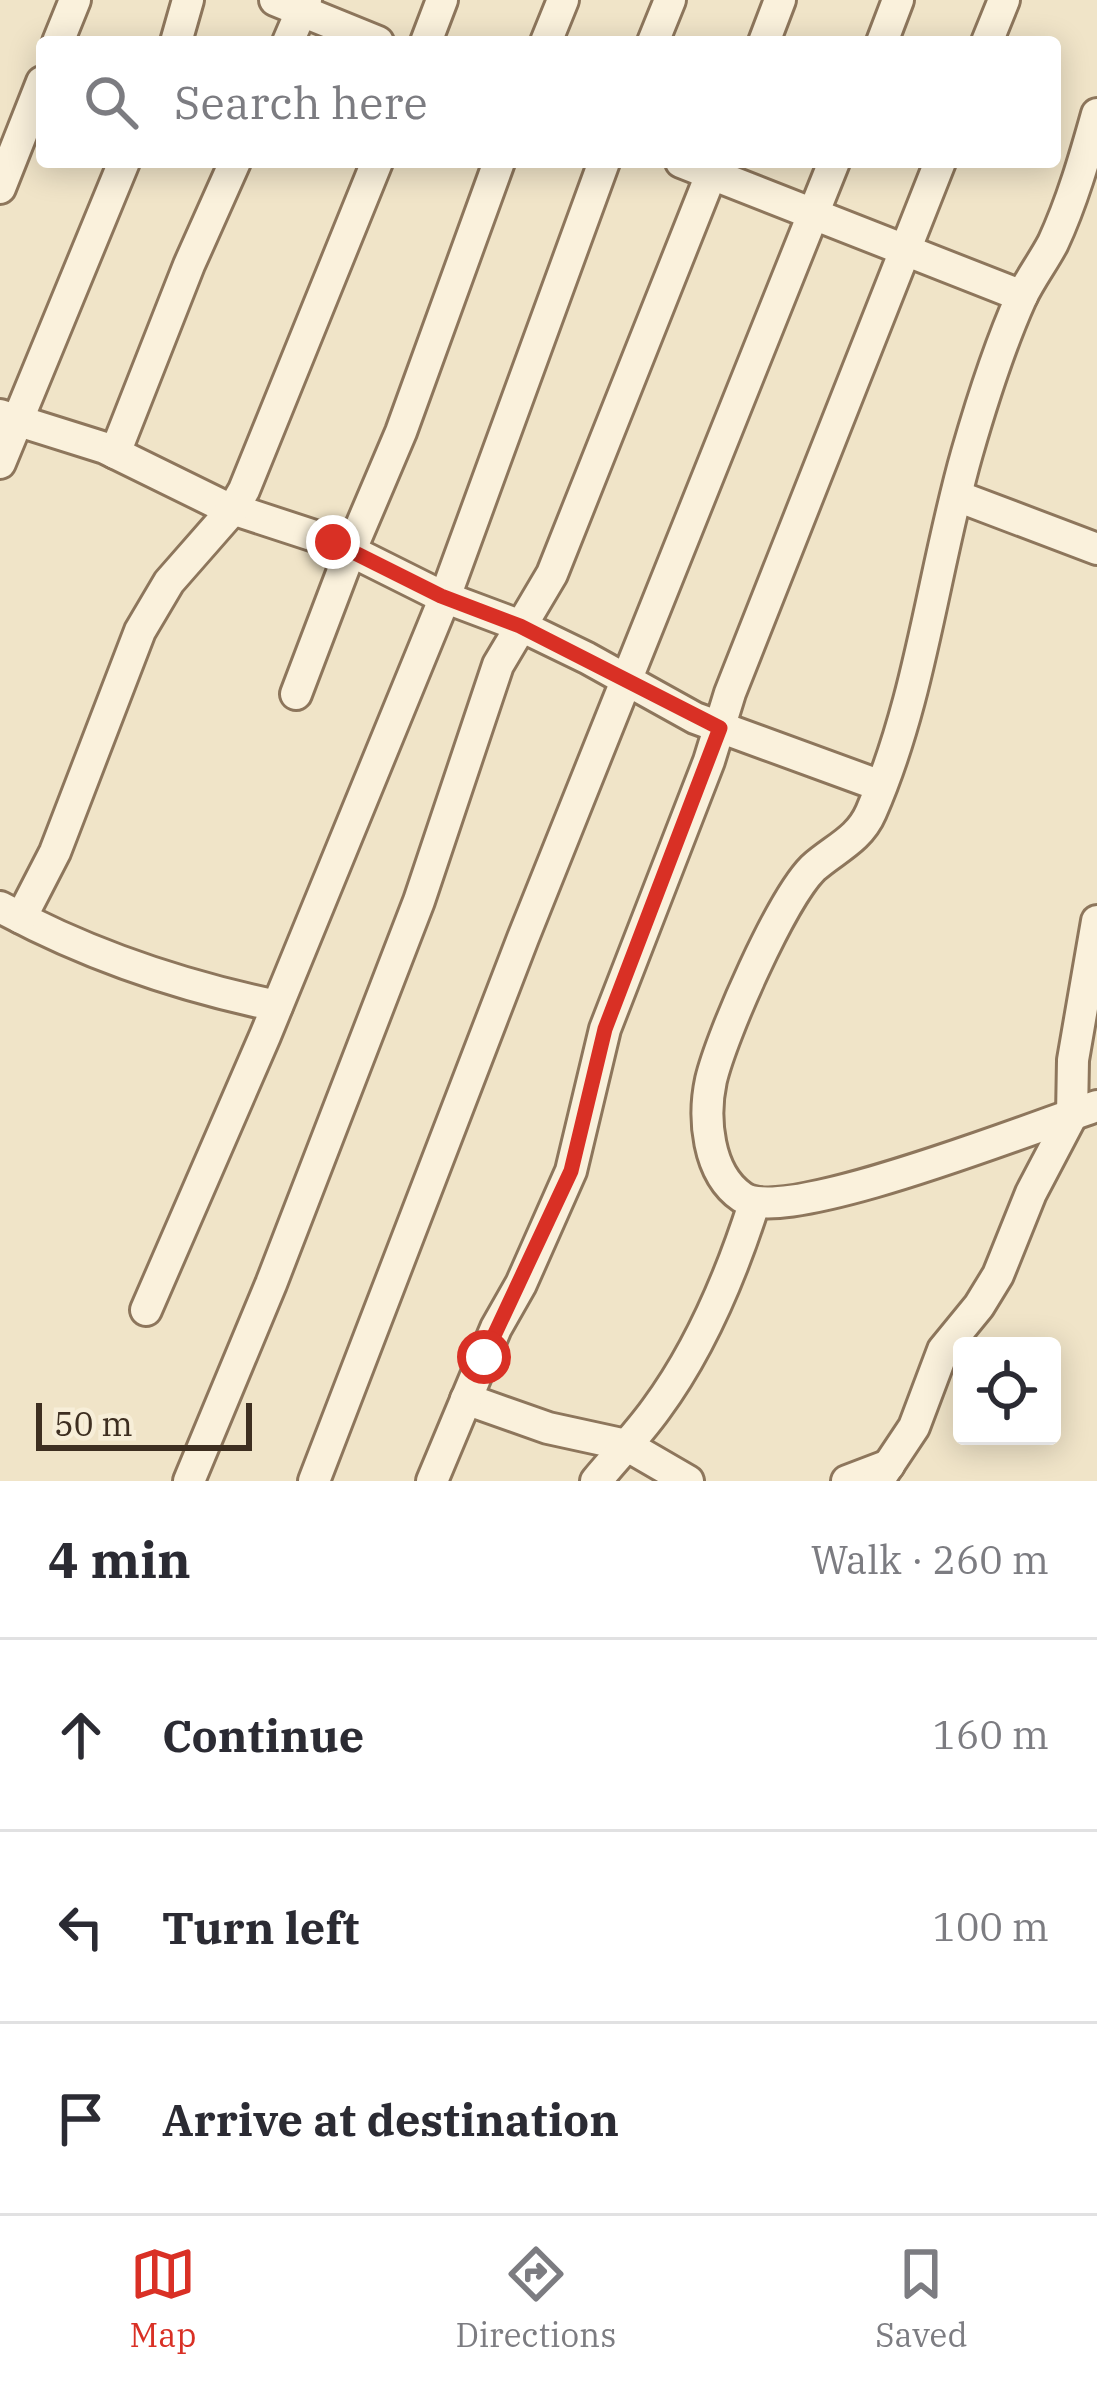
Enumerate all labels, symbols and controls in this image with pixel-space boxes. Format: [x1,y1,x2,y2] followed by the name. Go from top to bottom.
[36,36,1061,168] search box
[78,69,144,135] icon: search
[174,73,428,131] text: Search here
[306,515,360,569] route end
[457,1330,511,1384] route start
[953,1337,1061,1445] map controls
[953,1337,1061,1445] button: locate
[36,1397,252,1450] scale bar
[54,1402,133,1445] text: 50 m
[48,1526,191,1592] text: 4 min
[811,1534,1049,1585] text: Walk · 260 m
[48,1702,114,1768] icon: ahead
[162,1706,364,1764] text: Continue
[933,1709,1049,1760] text: 160 m
[48,1894,114,1960] icon: left
[162,1898,359,1956] text: Turn left
[933,1901,1049,1952] text: 100 m
[48,2086,114,2152] icon: arrive
[162,2090,619,2148] text: Arrive at destination
[129,2241,196,2356] tab: Map
[455,2241,616,2356] tab: Directions
[875,2241,968,2356] tab: Saved

